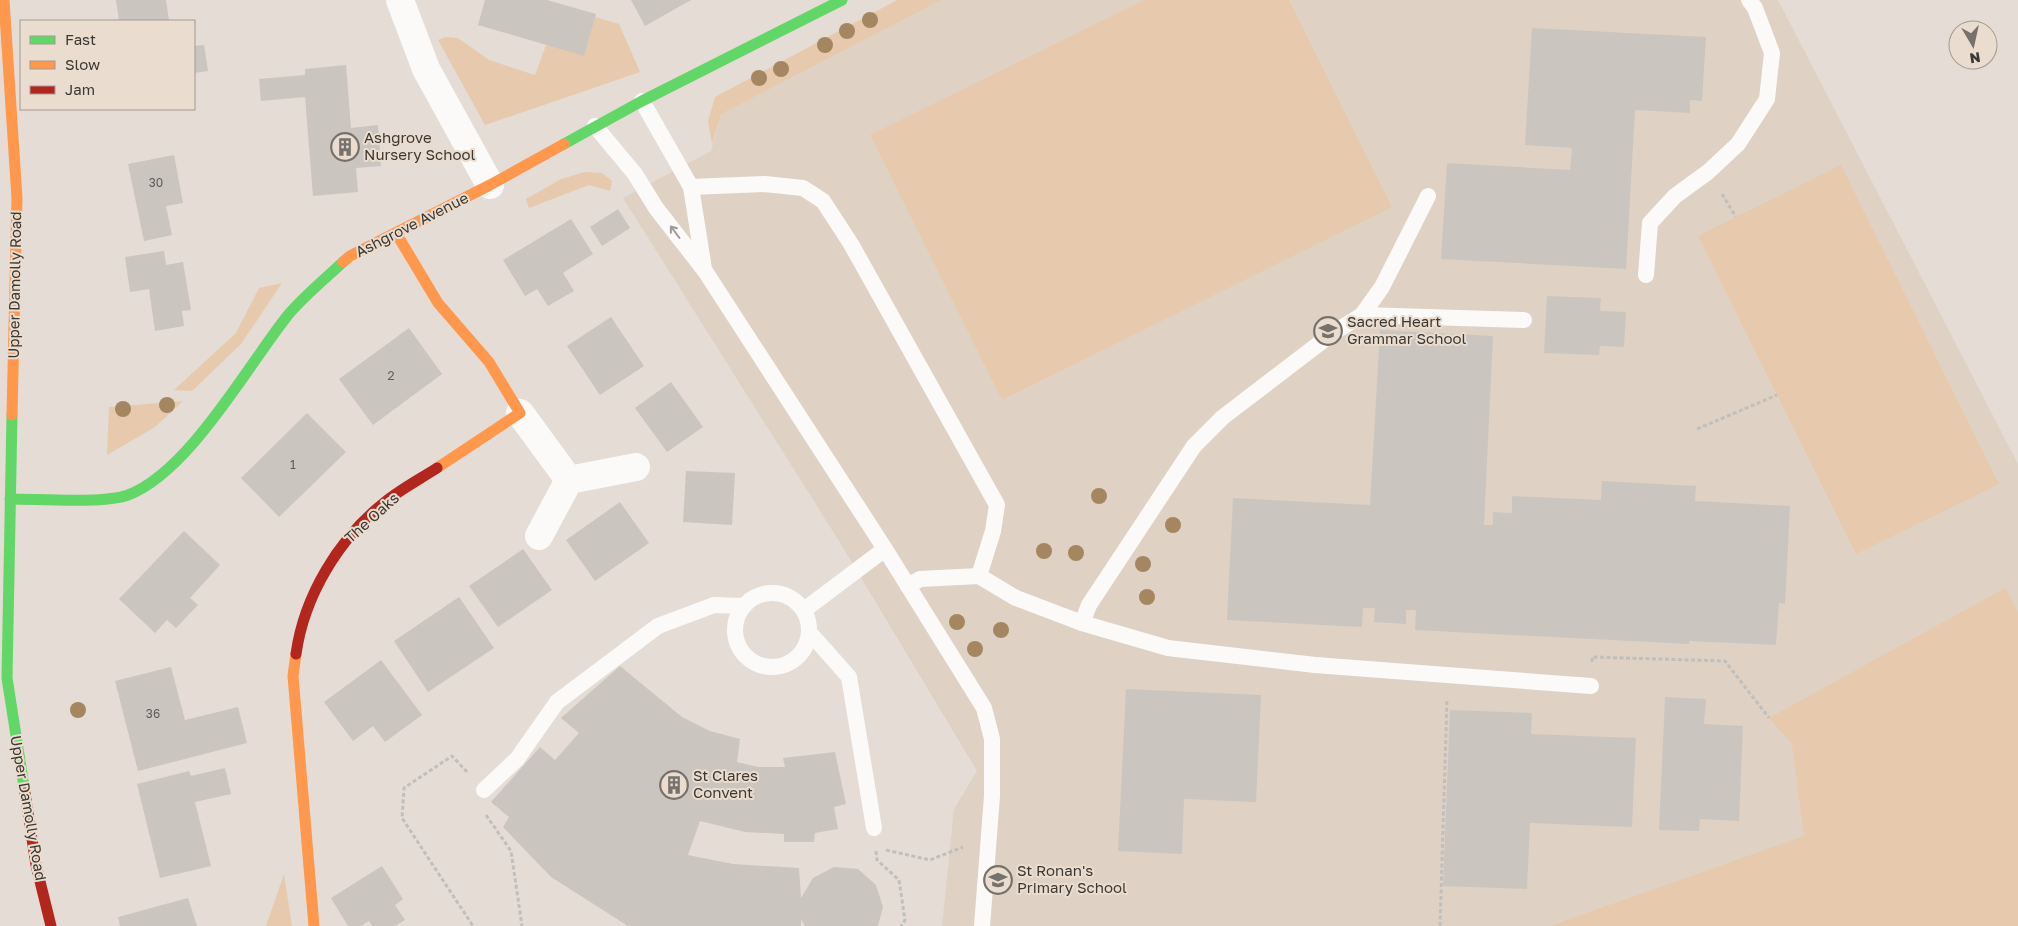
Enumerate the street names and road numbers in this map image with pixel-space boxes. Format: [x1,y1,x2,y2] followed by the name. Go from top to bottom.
[352,188,471,260] street label: Ashgrove Avenue
[4,211,24,359] street label: Upper Damolly Road
[340,488,402,546] street label: The Oaks
[7,734,51,882] street label: Upper Damolly Road

